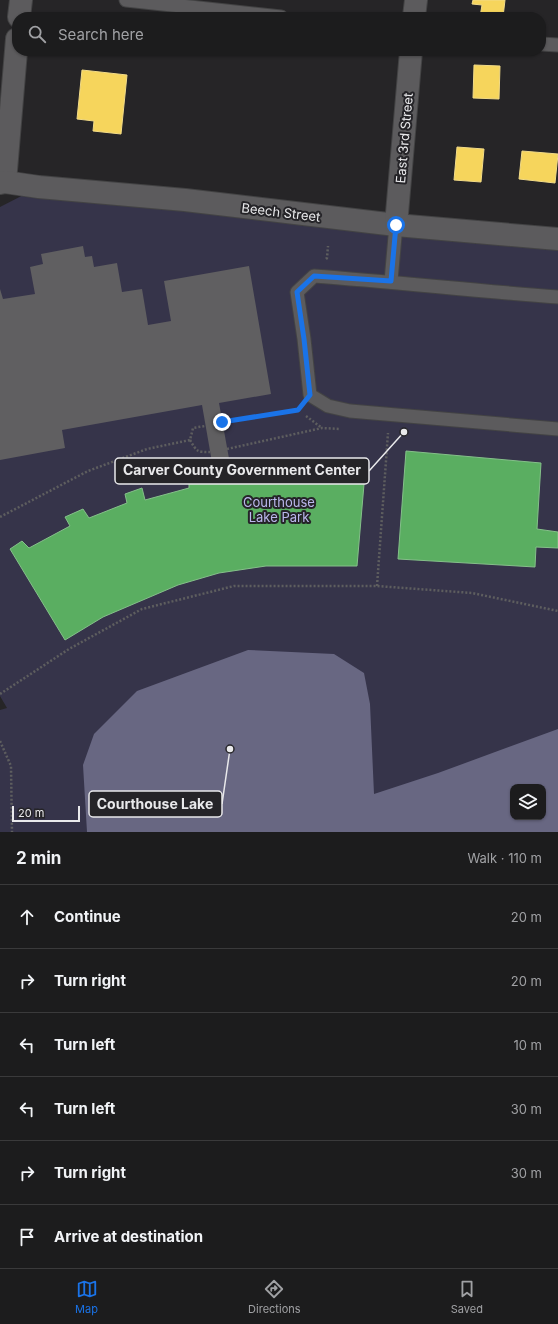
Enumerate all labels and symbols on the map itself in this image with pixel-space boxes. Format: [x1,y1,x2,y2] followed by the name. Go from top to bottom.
[392,92,416,184] street label: East 3rd Street
[241,199,321,225] street label: Beech Street
[387,216,405,234] route start
[213,413,231,431] route end
[115,458,369,484] callout: Carver County Government Center
[123,461,361,478] text: Carver County Government Center
[243,494,315,525] park label: Courthouse Lake Park
[89,791,222,817] callout: Courthouse Lake
[97,795,213,812] text: Courthouse Lake
[12,804,80,823] scale bar

